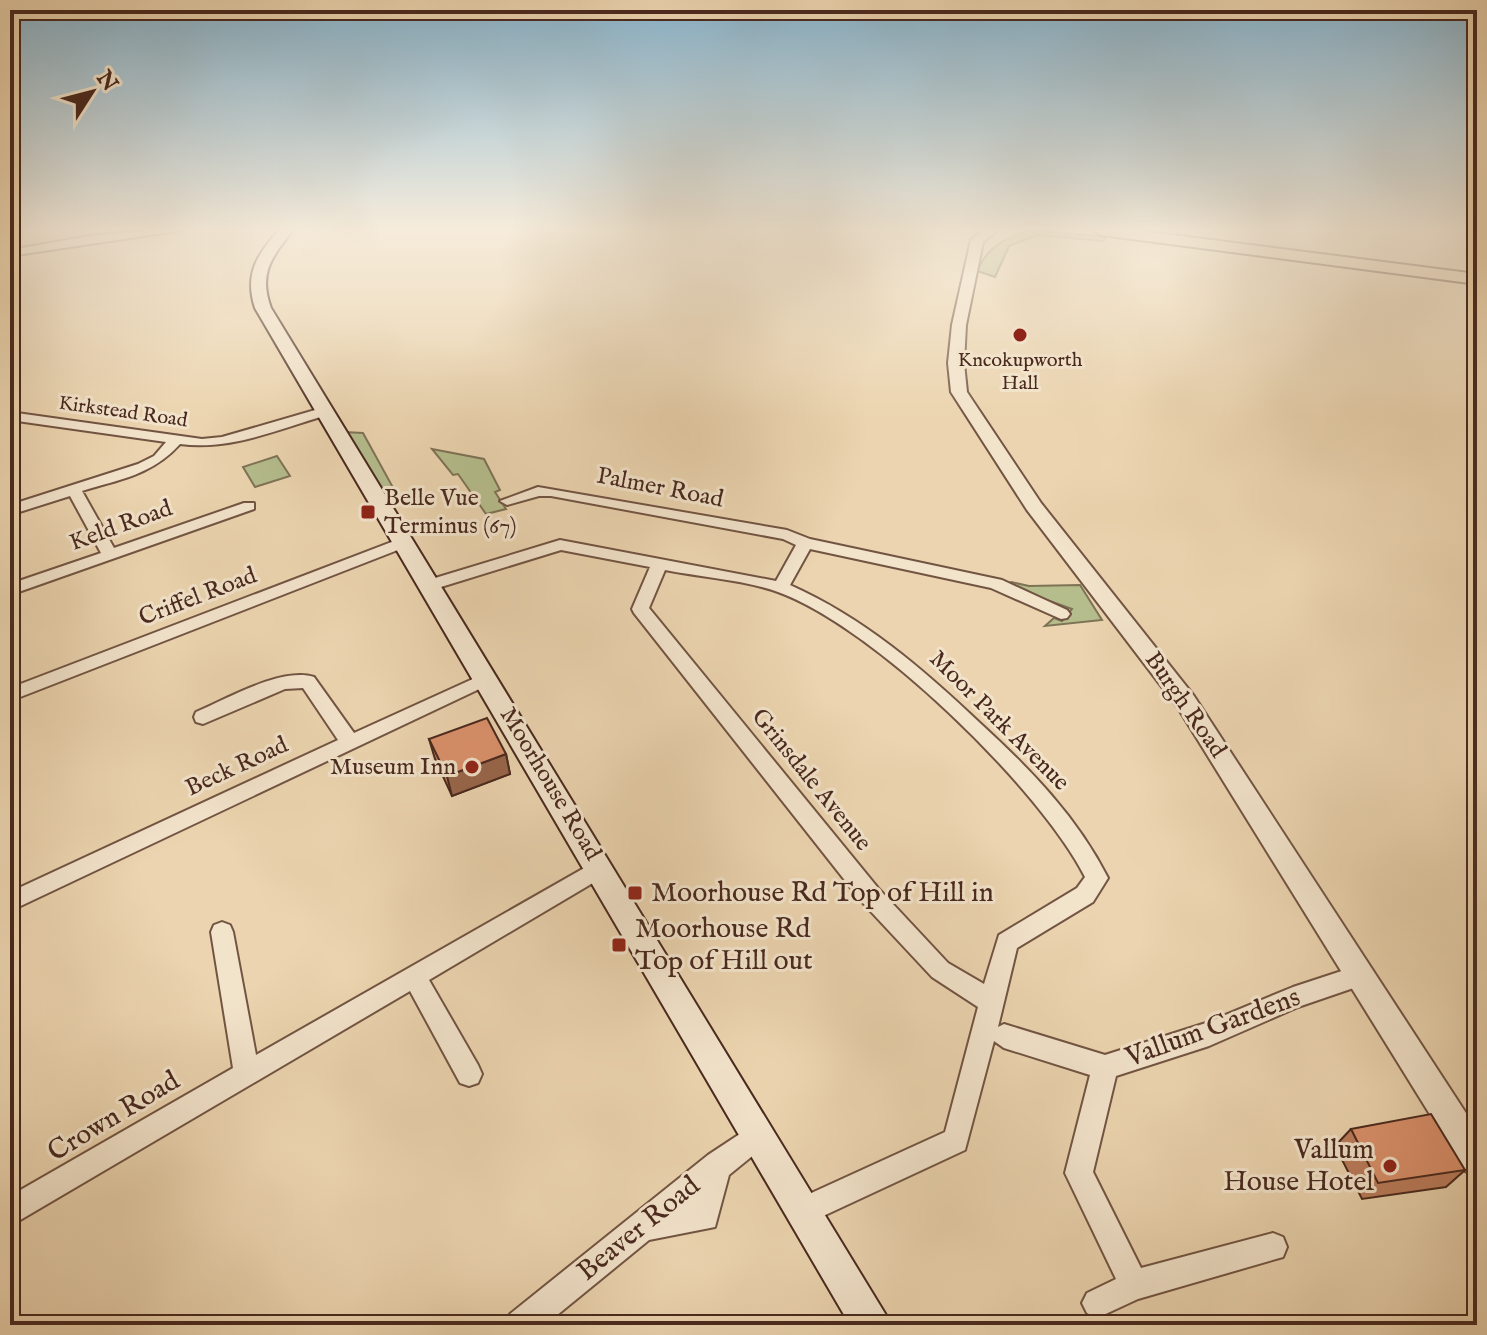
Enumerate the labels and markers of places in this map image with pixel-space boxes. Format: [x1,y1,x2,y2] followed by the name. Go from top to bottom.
[1011,326,1029,344] marker: Kncokupworth Hall
[958,348,1083,396] place label: Kncokupworth Hall
[384,483,517,542] place label: Belle Vue Terminus (67)
[359,503,377,521] marker: Belle Vue Terminus (67)
[330,752,456,783] place label: Museum Inn
[463,758,481,776] marker: Museum Inn
[651,876,994,911] place label: Moorhouse Rd Top of Hill in
[626,884,644,902] marker: Moorhouse Rd Top of Hill in
[635,912,813,979] place label: Moorhouse Rd Top of Hill out
[610,936,628,954] marker: Moorhouse Rd Top of Hill out
[1223,1133,1374,1200] place label: Vallum House Hotel
[1381,1157,1399,1175] marker: Vallum House Hotel

